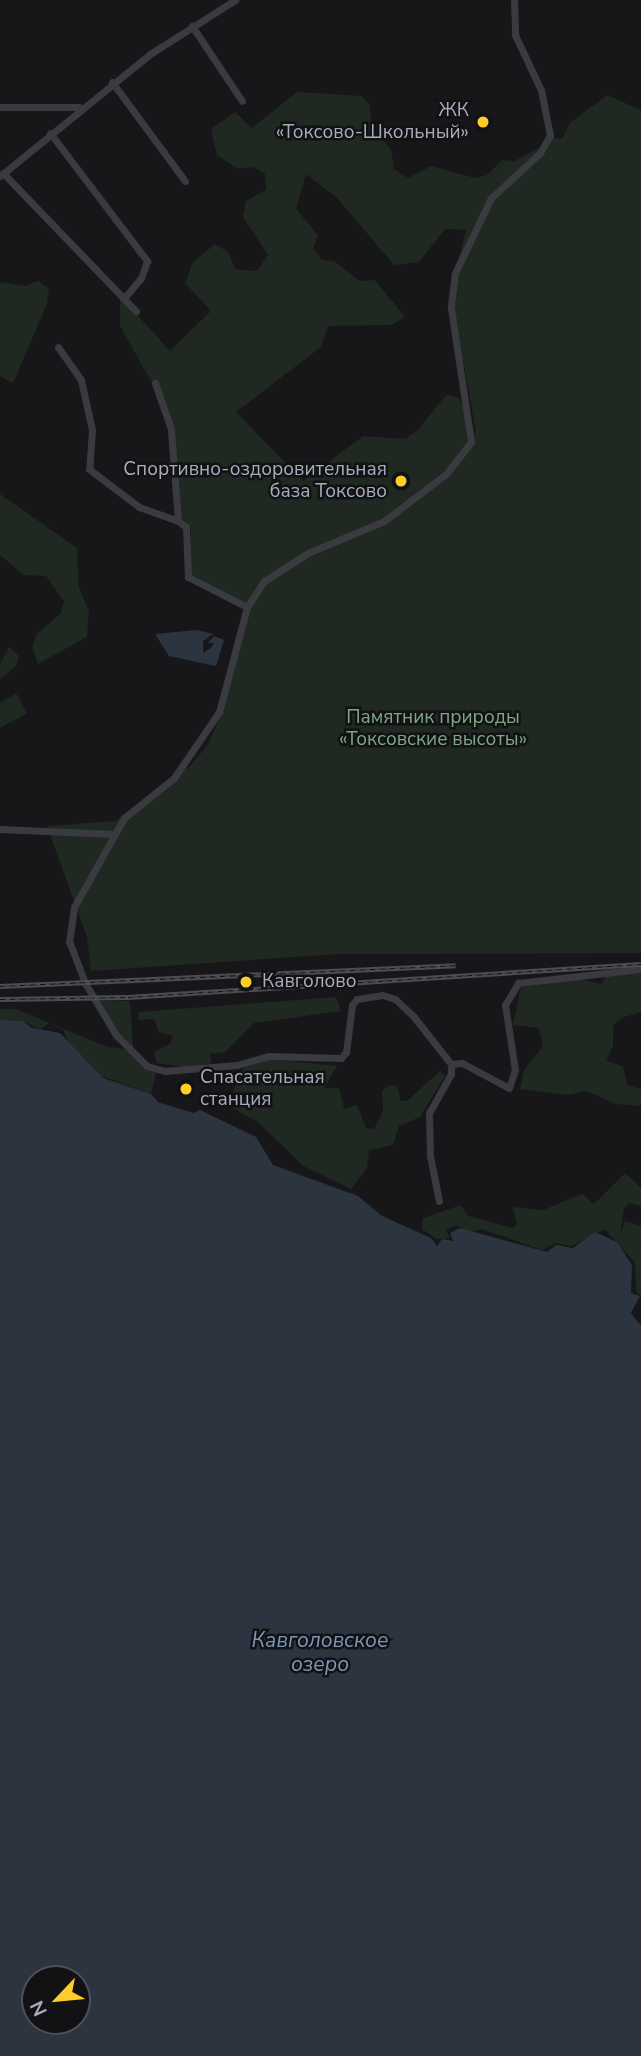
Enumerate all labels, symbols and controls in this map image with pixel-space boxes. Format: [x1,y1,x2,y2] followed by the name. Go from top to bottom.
[276,100,469,144] place label: ЖК «Токсово-Школьный»
[475,114,491,130] marker: ЖК «Токсово-Школьный»
[123,459,387,503] place label: Спортивно-оздоровительная база Токсово
[393,473,409,489] marker: Спортивно-оздоровительная база Токсово
[339,707,527,751] park label: Памятник природы «Токсовские высоты»
[262,971,356,993] place label: Кавголово
[236,972,256,992] marker: Кавголово
[200,1067,325,1111] place label: Спасательная станция
[178,1081,194,1097] marker: Спасательная станция
[252,1627,388,1677] water label: Кавголовское озеро
[21,1965,91,2035] north arrow
[24,1996,54,2020] text: N

